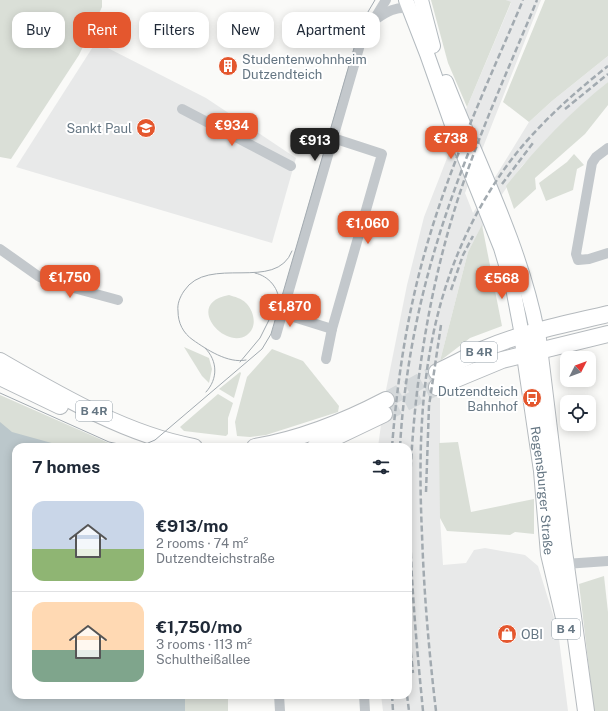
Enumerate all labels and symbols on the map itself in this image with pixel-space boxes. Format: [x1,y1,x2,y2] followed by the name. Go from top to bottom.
[242,52,367,82] place label: Studentenwohnheim Dutzendteich
[217,55,239,77] building icon: Studentenwohnheim Dutzendteich
[208,113,256,147] pin: €934
[135,117,157,139] school or university icon: Sankt Paul
[66,121,132,136] place label: Sankt Paul
[427,126,475,160] pin: €738
[291,128,339,162] pin: €913
[335,211,401,245] pin: €1,060
[37,265,103,299] pin: €1,750
[478,266,526,300] pin: €568
[257,294,323,328] pin: €1,870
[461,342,497,362] road number: B 4R
[560,351,596,387] north arrow
[438,384,518,414] place label: Dutzendteich Bahnhof
[521,387,543,409] bus stop icon: Dutzendteich Bahnhof
[76,401,112,421] road number: B 4R
[528,425,557,556] street label: Regensburger Straße
[552,619,580,639] road number: B 4
[496,623,518,645] shop icon: OBI
[521,627,543,642] place label: OBI

